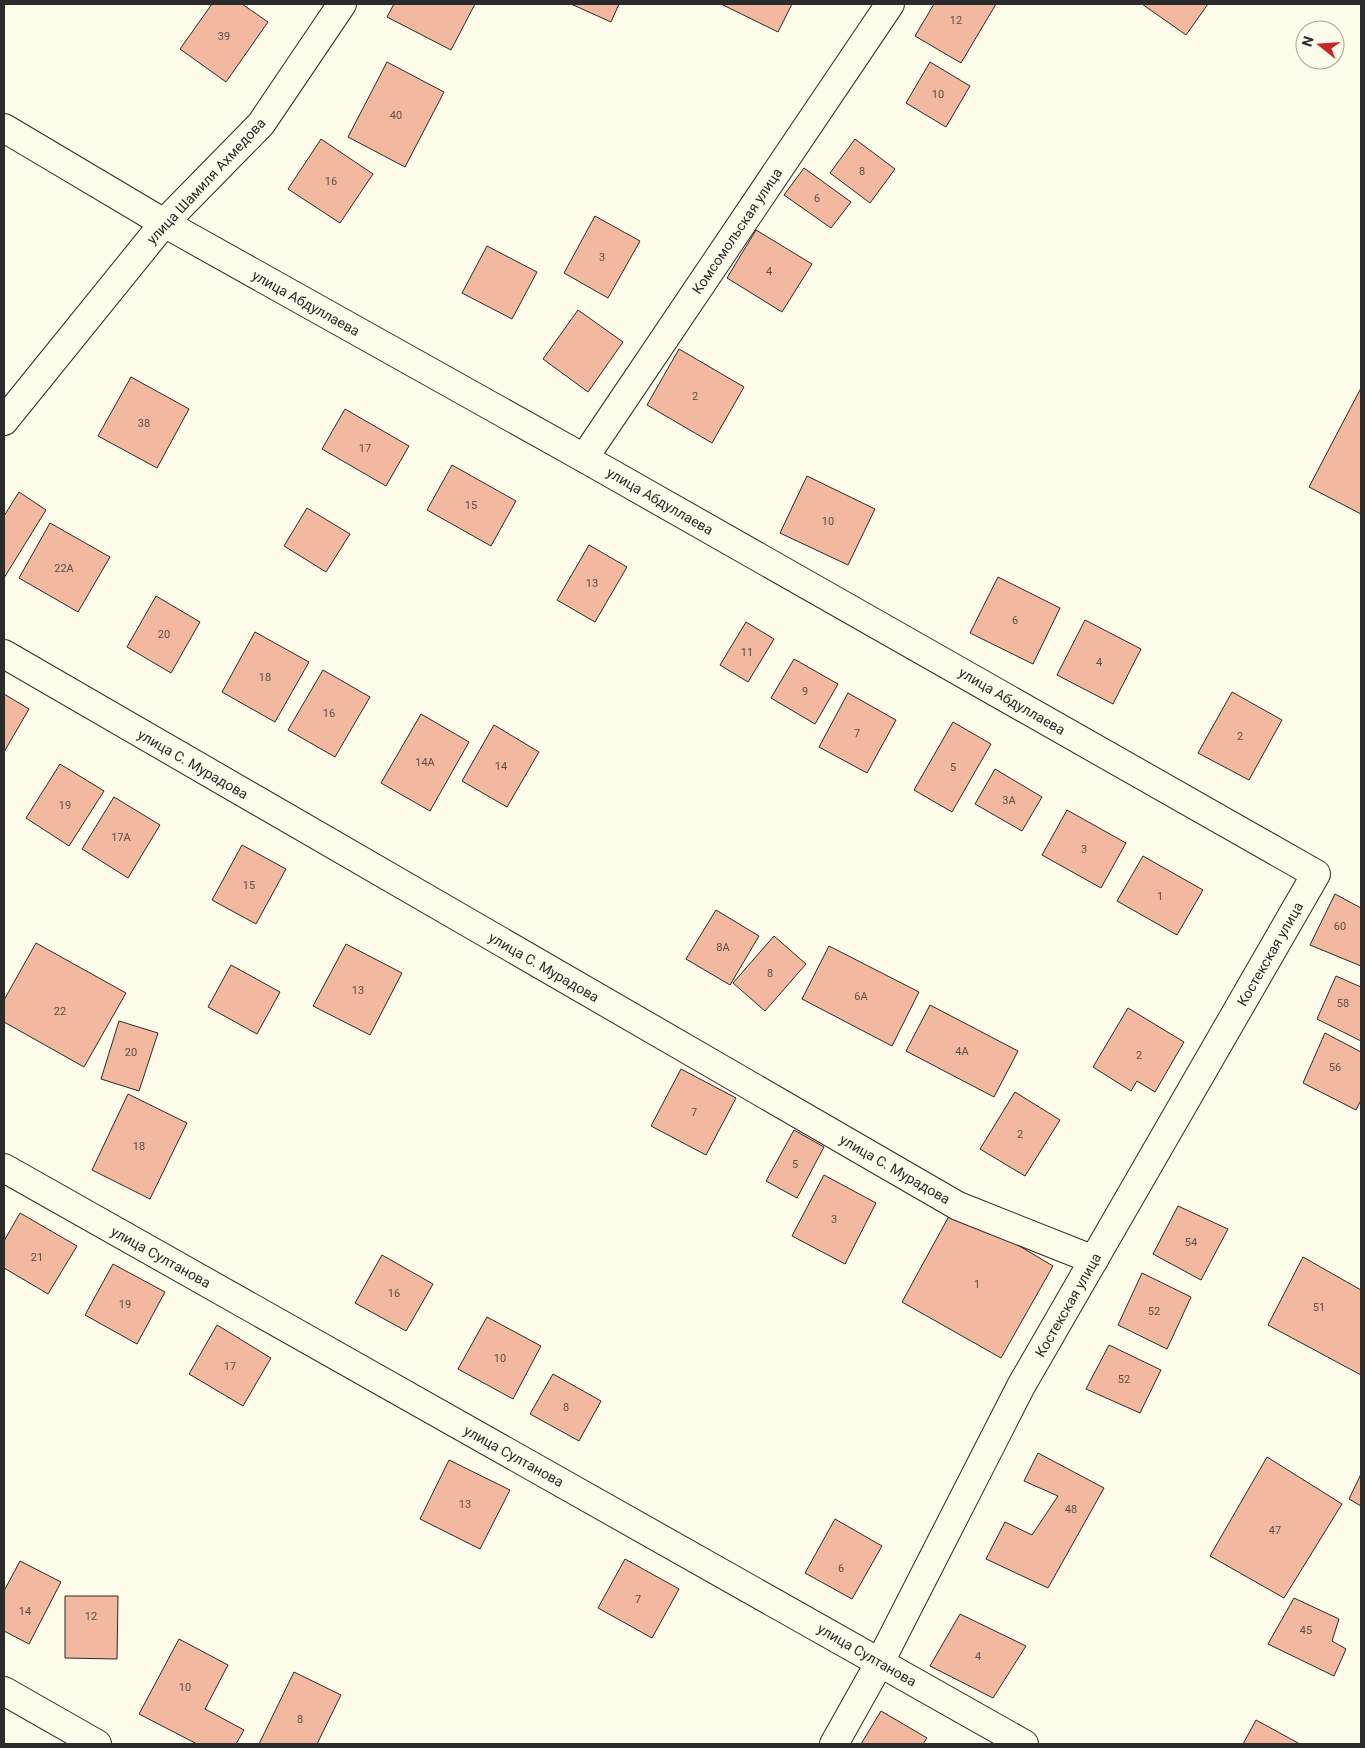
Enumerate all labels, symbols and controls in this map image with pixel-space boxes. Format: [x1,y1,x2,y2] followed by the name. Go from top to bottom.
[950,14,962,27] house number: 12
[1295,20,1345,70] north arrow
[218,30,230,43] house number: 39
[1298,34,1317,48] text: N
[932,88,944,101] house number: 10
[390,109,402,122] house number: 40
[143,115,269,247] street label: улица Шамиля Ахмедова
[689,165,785,297] street label: Комсомольская улица
[859,165,865,178] house number: 8
[325,175,337,188] house number: 16
[814,192,820,205] house number: 6
[599,251,605,264] house number: 3
[766,265,772,278] house number: 4
[250,267,362,339] street label: улица Абдуллаева
[692,390,698,403] house number: 2
[138,417,150,430] house number: 38
[359,442,371,455] house number: 17
[604,464,716,538] street label: улица Абдуллаева
[465,499,477,512] house number: 15
[822,515,834,528] house number: 10
[54,562,75,575] house number: 22А
[586,577,598,590] house number: 13
[1012,614,1018,627] house number: 6
[158,628,170,641] house number: 20
[741,646,753,659] house number: 11
[1096,656,1102,669] house number: 4
[956,664,1068,738] street label: улица Абдуллаева
[259,671,271,684] house number: 18
[802,685,808,698] house number: 9
[323,707,335,720] house number: 16
[135,726,251,802] street label: улица С. Мурадова
[854,727,860,740] house number: 7
[1237,730,1243,743] house number: 2
[415,756,436,769] house number: 14А
[495,760,507,773] house number: 14
[950,761,956,774] house number: 5
[1002,794,1017,807] house number: 3А
[59,799,71,812] house number: 19
[111,831,132,844] house number: 17А
[1081,843,1087,856] house number: 3
[243,879,255,892] house number: 15
[1157,890,1163,903] house number: 1
[1234,899,1306,1009] street label: Костекская улица
[1334,920,1346,933] house number: 60
[486,929,602,1005] street label: улица С. Мурадова
[716,941,731,954] house number: 8А
[767,967,773,980] house number: 8
[352,984,364,997] house number: 13
[854,990,869,1003] house number: 6А
[1337,997,1349,1010] house number: 58
[54,1005,66,1018] house number: 22
[955,1045,970,1058] house number: 4А
[125,1046,137,1059] house number: 20
[1136,1049,1142,1062] house number: 2
[1329,1061,1341,1074] house number: 56
[691,1106,697,1119] house number: 7
[1017,1128,1023,1141] house number: 2
[837,1131,953,1207] street label: улица С. Мурадова
[133,1140,145,1153] house number: 18
[792,1158,798,1171] house number: 5
[831,1213,837,1226] house number: 3
[108,1223,214,1291] street label: улица Султанова
[1185,1236,1197,1249] house number: 54
[1032,1250,1104,1360] street label: Костекская улица
[31,1251,43,1264] house number: 21
[974,1278,980,1291] house number: 1
[388,1287,400,1300] house number: 16
[119,1298,131,1311] house number: 19
[1313,1301,1325,1314] house number: 51
[1148,1305,1160,1318] house number: 52
[494,1352,506,1365] house number: 10
[224,1360,236,1373] house number: 17
[1118,1373,1130,1386] house number: 52
[563,1401,569,1414] house number: 8
[461,1422,567,1490] street label: улица Султанова
[459,1498,471,1511] house number: 13
[1065,1503,1077,1516] house number: 48
[1269,1524,1281,1537] house number: 47
[838,1562,844,1575] house number: 6
[635,1593,641,1606] house number: 7
[19,1605,31,1618] house number: 14
[85,1610,97,1623] house number: 12
[815,1620,919,1690] street label: улица Султанова
[1300,1624,1312,1637] house number: 45
[975,1650,981,1663] house number: 4
[179,1681,191,1694] house number: 10
[297,1713,303,1726] house number: 8

